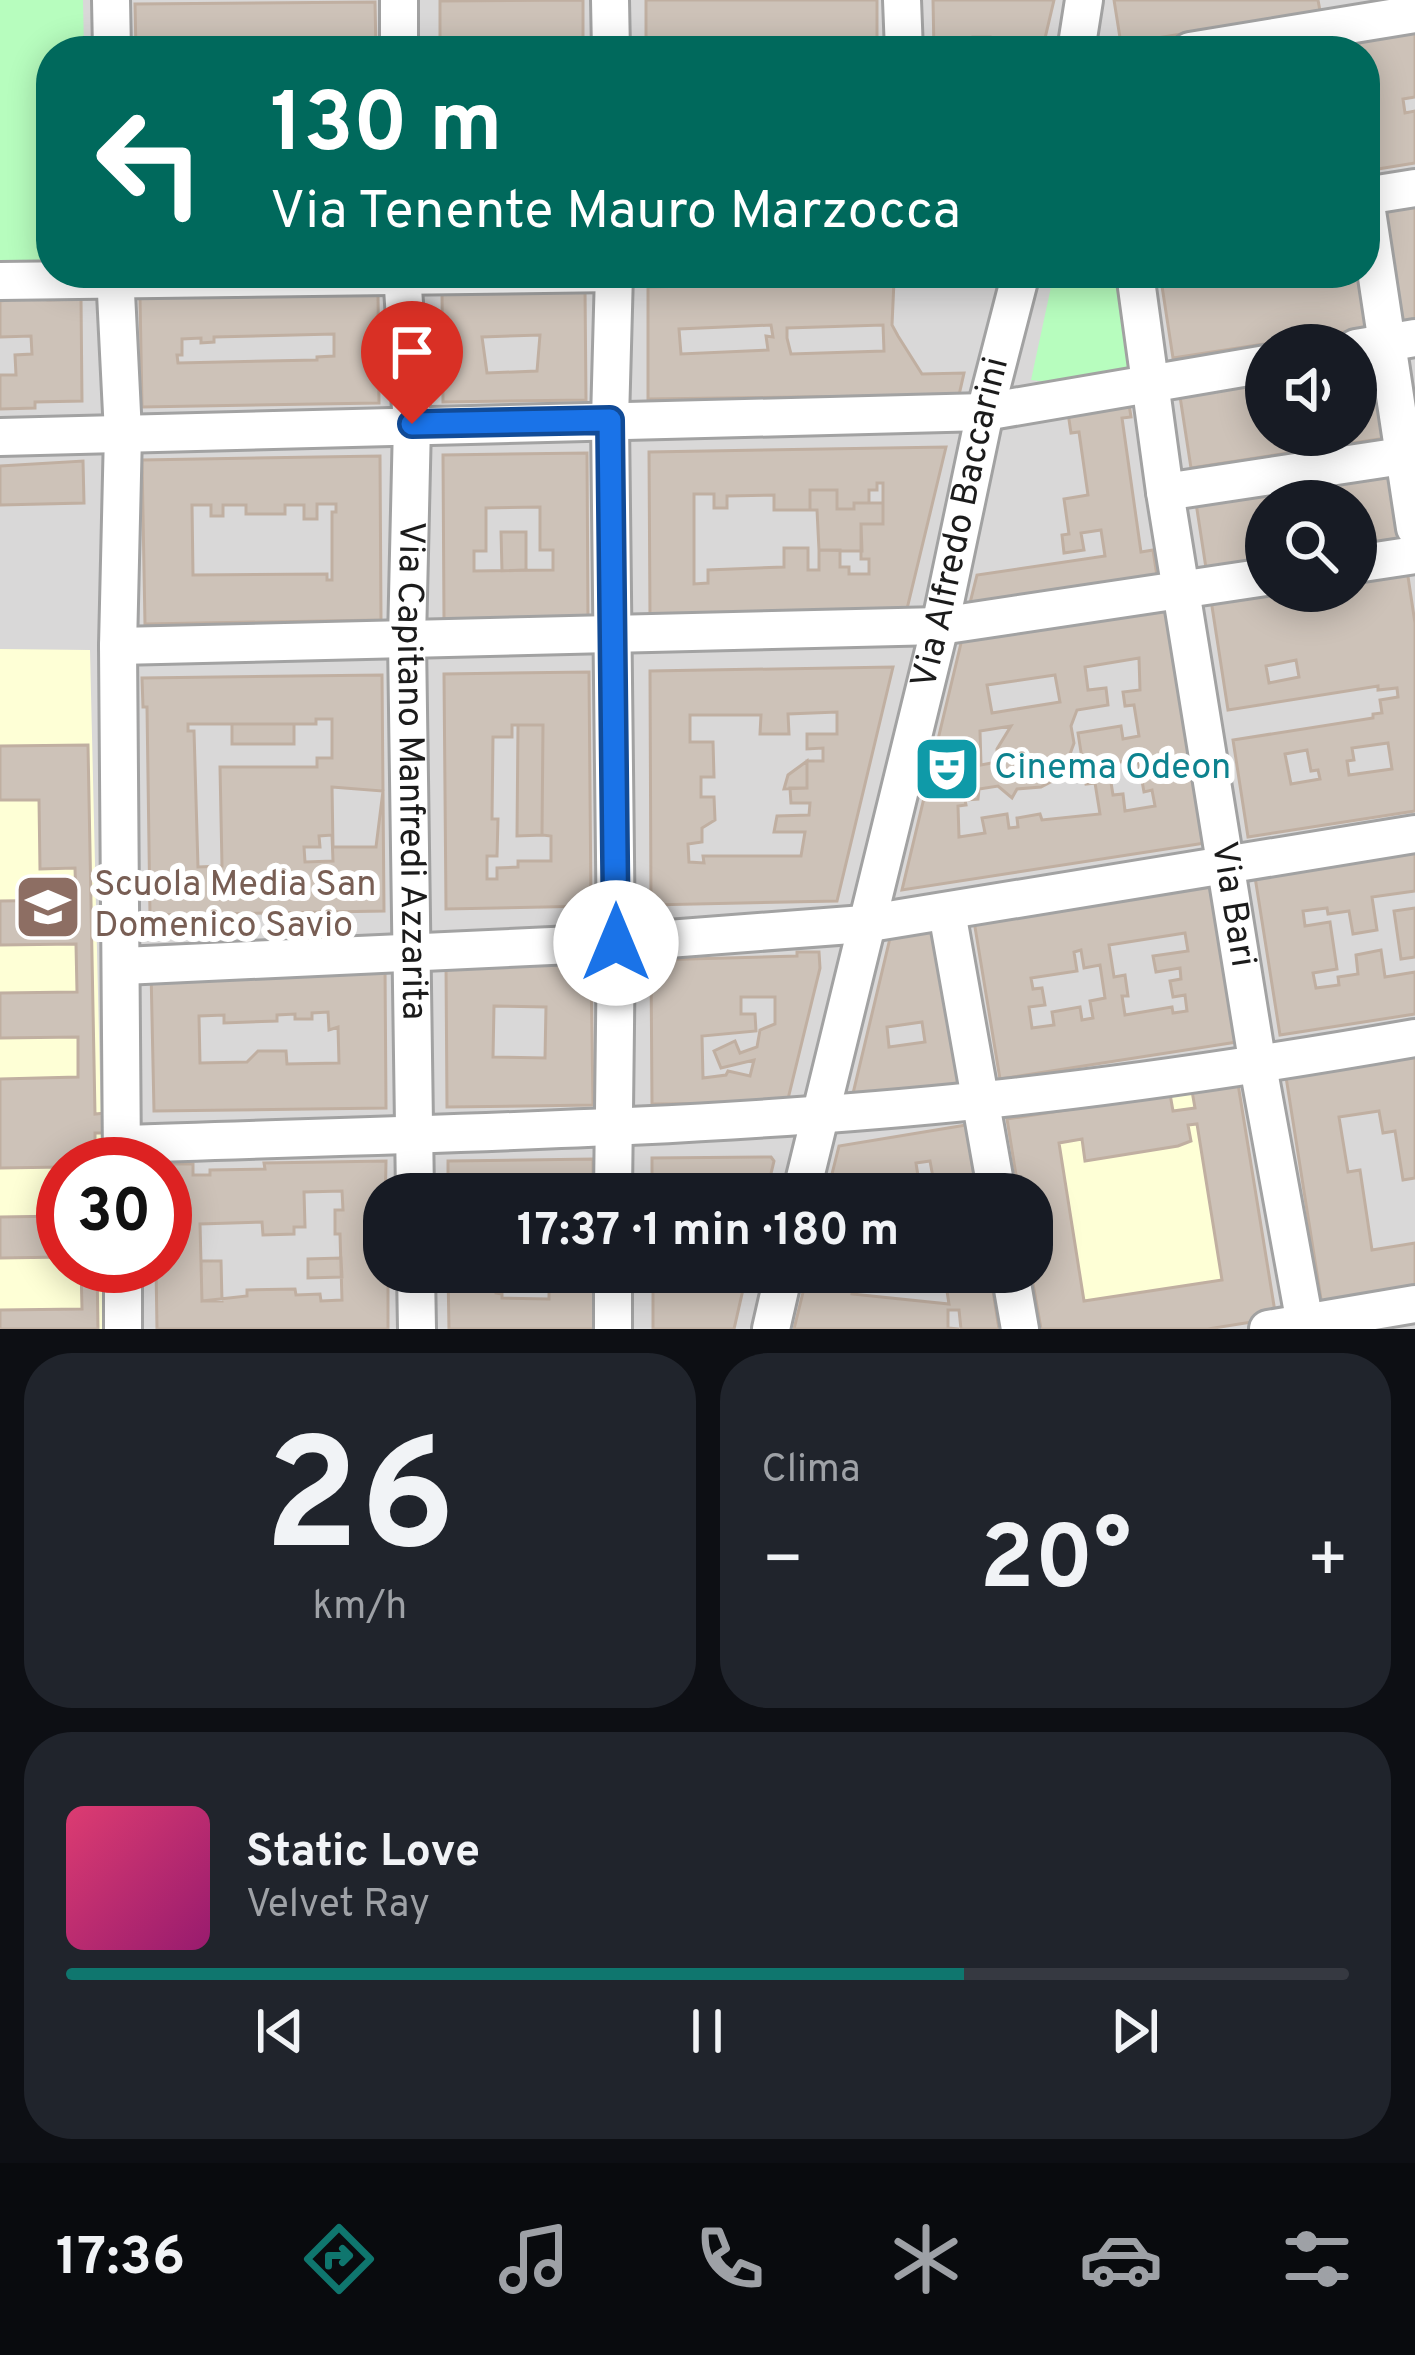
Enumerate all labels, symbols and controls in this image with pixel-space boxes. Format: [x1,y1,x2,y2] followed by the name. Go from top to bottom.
[270,75,502,181] text: 130 m
[72,84,228,240] icon: left
[270,179,961,248] text: Via Tenente Mauro Marzocca
[361,301,463,424] pin
[379,319,445,385] icon: arrive
[1245,324,1377,612] map controls
[1245,324,1377,456] button: sound
[903,353,1021,693] street label: Via Alfredo Baccarini
[1245,480,1377,612] button: search
[384,521,435,1020] street label: Via Capitano Manfredi Azzarita
[912,734,982,804] theatre icon: Cinema Odeon
[994,746,1231,792] place label: Cinema Odeon
[1199,839,1265,971] street label: Via Bari
[94,863,377,950] place label: Scuola Media San Domenico Savio
[13,872,83,942] school or university icon: Scuola Media San Domenico Savio
[553,880,679,1006] position arrow
[36,1137,192,1293] speed limit sign: 30
[517,1204,899,1261] text: 17:37 · 1 min · 180 m
[264,1407,455,1605] text: 26
[762,1447,861,1496] text: Clima
[979,1507,1131,1620] text: 20°
[762,1522,804,1605] text: −
[1306,1522,1349,1605] text: +
[312,1584,407,1633] text: km/h
[246,1825,480,1882] text: Static Love
[246,1882,430,1931] text: Velvet Ray
[247,1998,313,2064] icon: previous
[674,1998,740,2064] icon: pause
[1102,1998,1168,2064] icon: next
[297,2217,381,2301] icon: directions
[492,2217,576,2301] icon: music
[688,2217,772,2301] icon: phone
[884,2217,968,2301] icon: climate
[1079,2217,1163,2301] icon: car
[1275,2217,1359,2301] icon: filters
[56,2225,185,2294] text: 17:36

